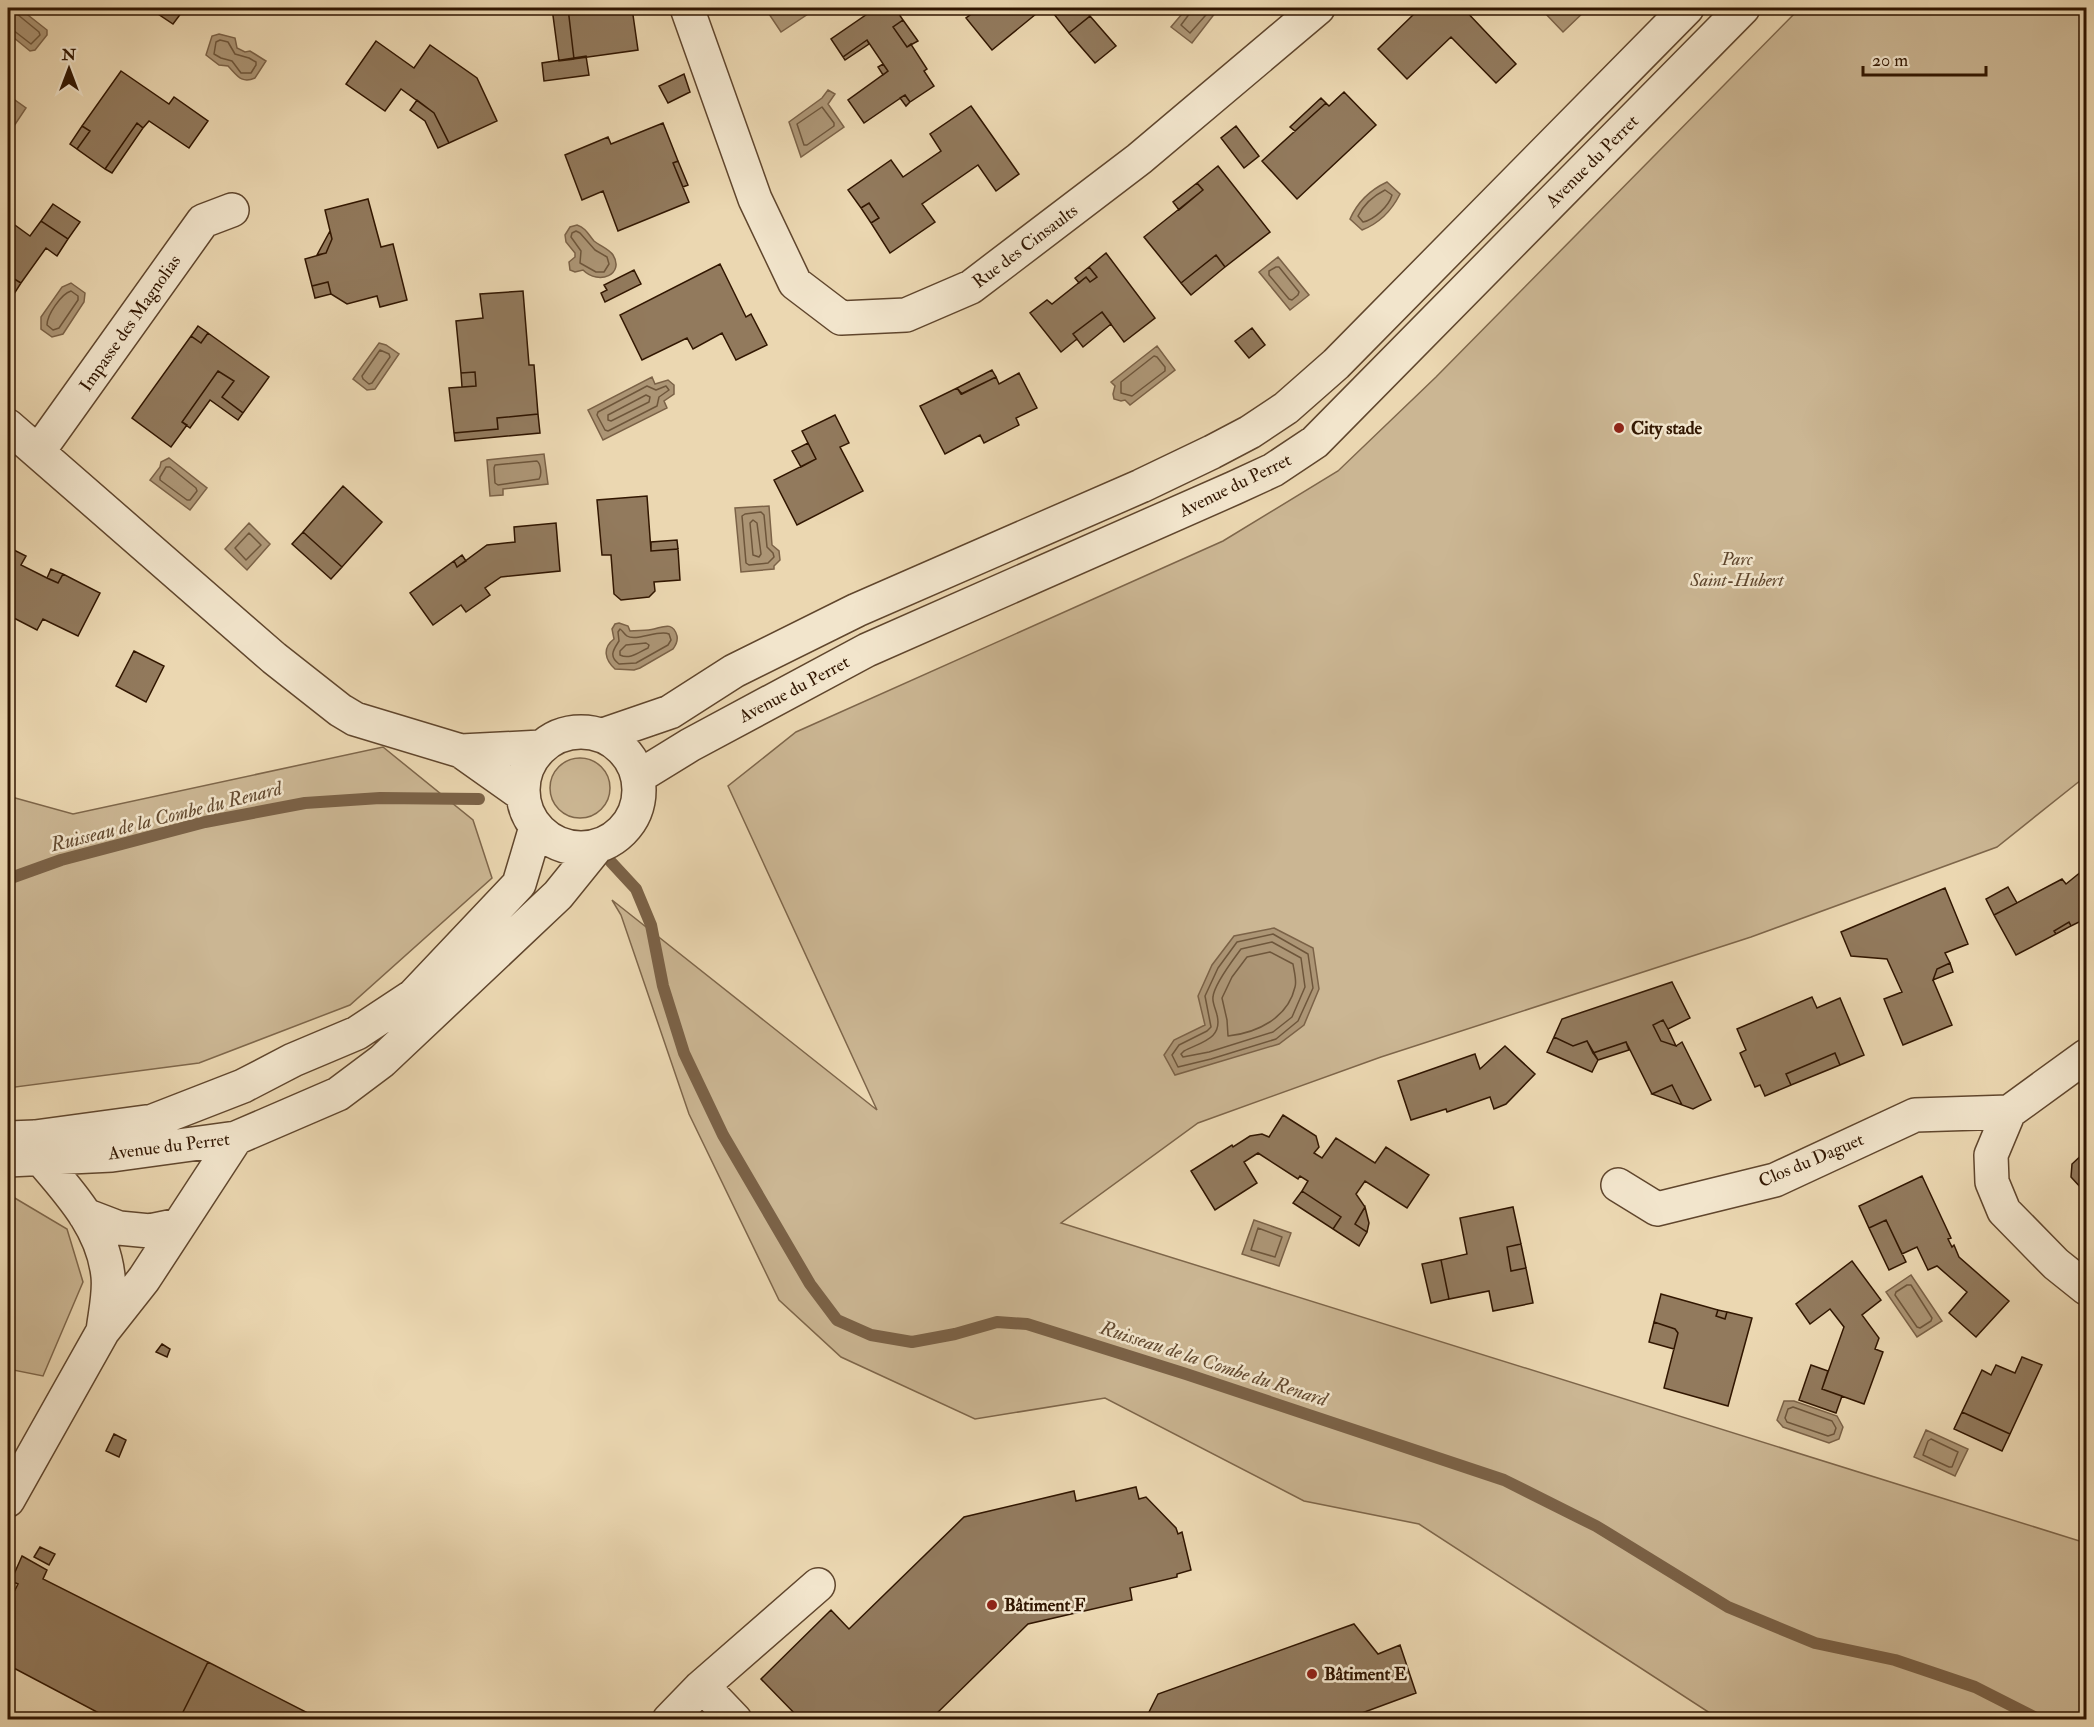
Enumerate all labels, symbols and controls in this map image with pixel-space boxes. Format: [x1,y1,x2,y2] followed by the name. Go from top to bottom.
[39,39,99,99] north arrow
[1863,39,1986,77] scale bar
[61,45,77,65] text: N
[1872,49,1908,72] text: 20 m
[1540,110,1644,213] street label: Avenue du Perret
[968,199,1083,294] street label: Rue des Cinsaults
[75,250,186,396] street label: Impasse des Magnolias
[1631,417,1703,440] place label: City stade
[1612,421,1626,435] marker: City stade
[1174,448,1295,523] street label: Avenue du Perret
[1689,548,1785,592] park label: Parc Saint-Hubert
[734,651,854,729] street label: Avenue du Perret
[47,775,286,858] water label: Ruisseau de la Combe du Renard
[106,1128,231,1165] street label: Avenue du Perret
[1755,1128,1867,1193] street label: Clos du Daguet
[1096,1315,1332,1413] water label: Ruisseau de la Combe du Renard
[1004,1594,1086,1617] place label: Bâtiment F
[985,1598,999,1612] marker: Bâtiment F
[1324,1663,1407,1686] place label: Bâtiment E
[1305,1667,1319,1681] marker: Bâtiment E

